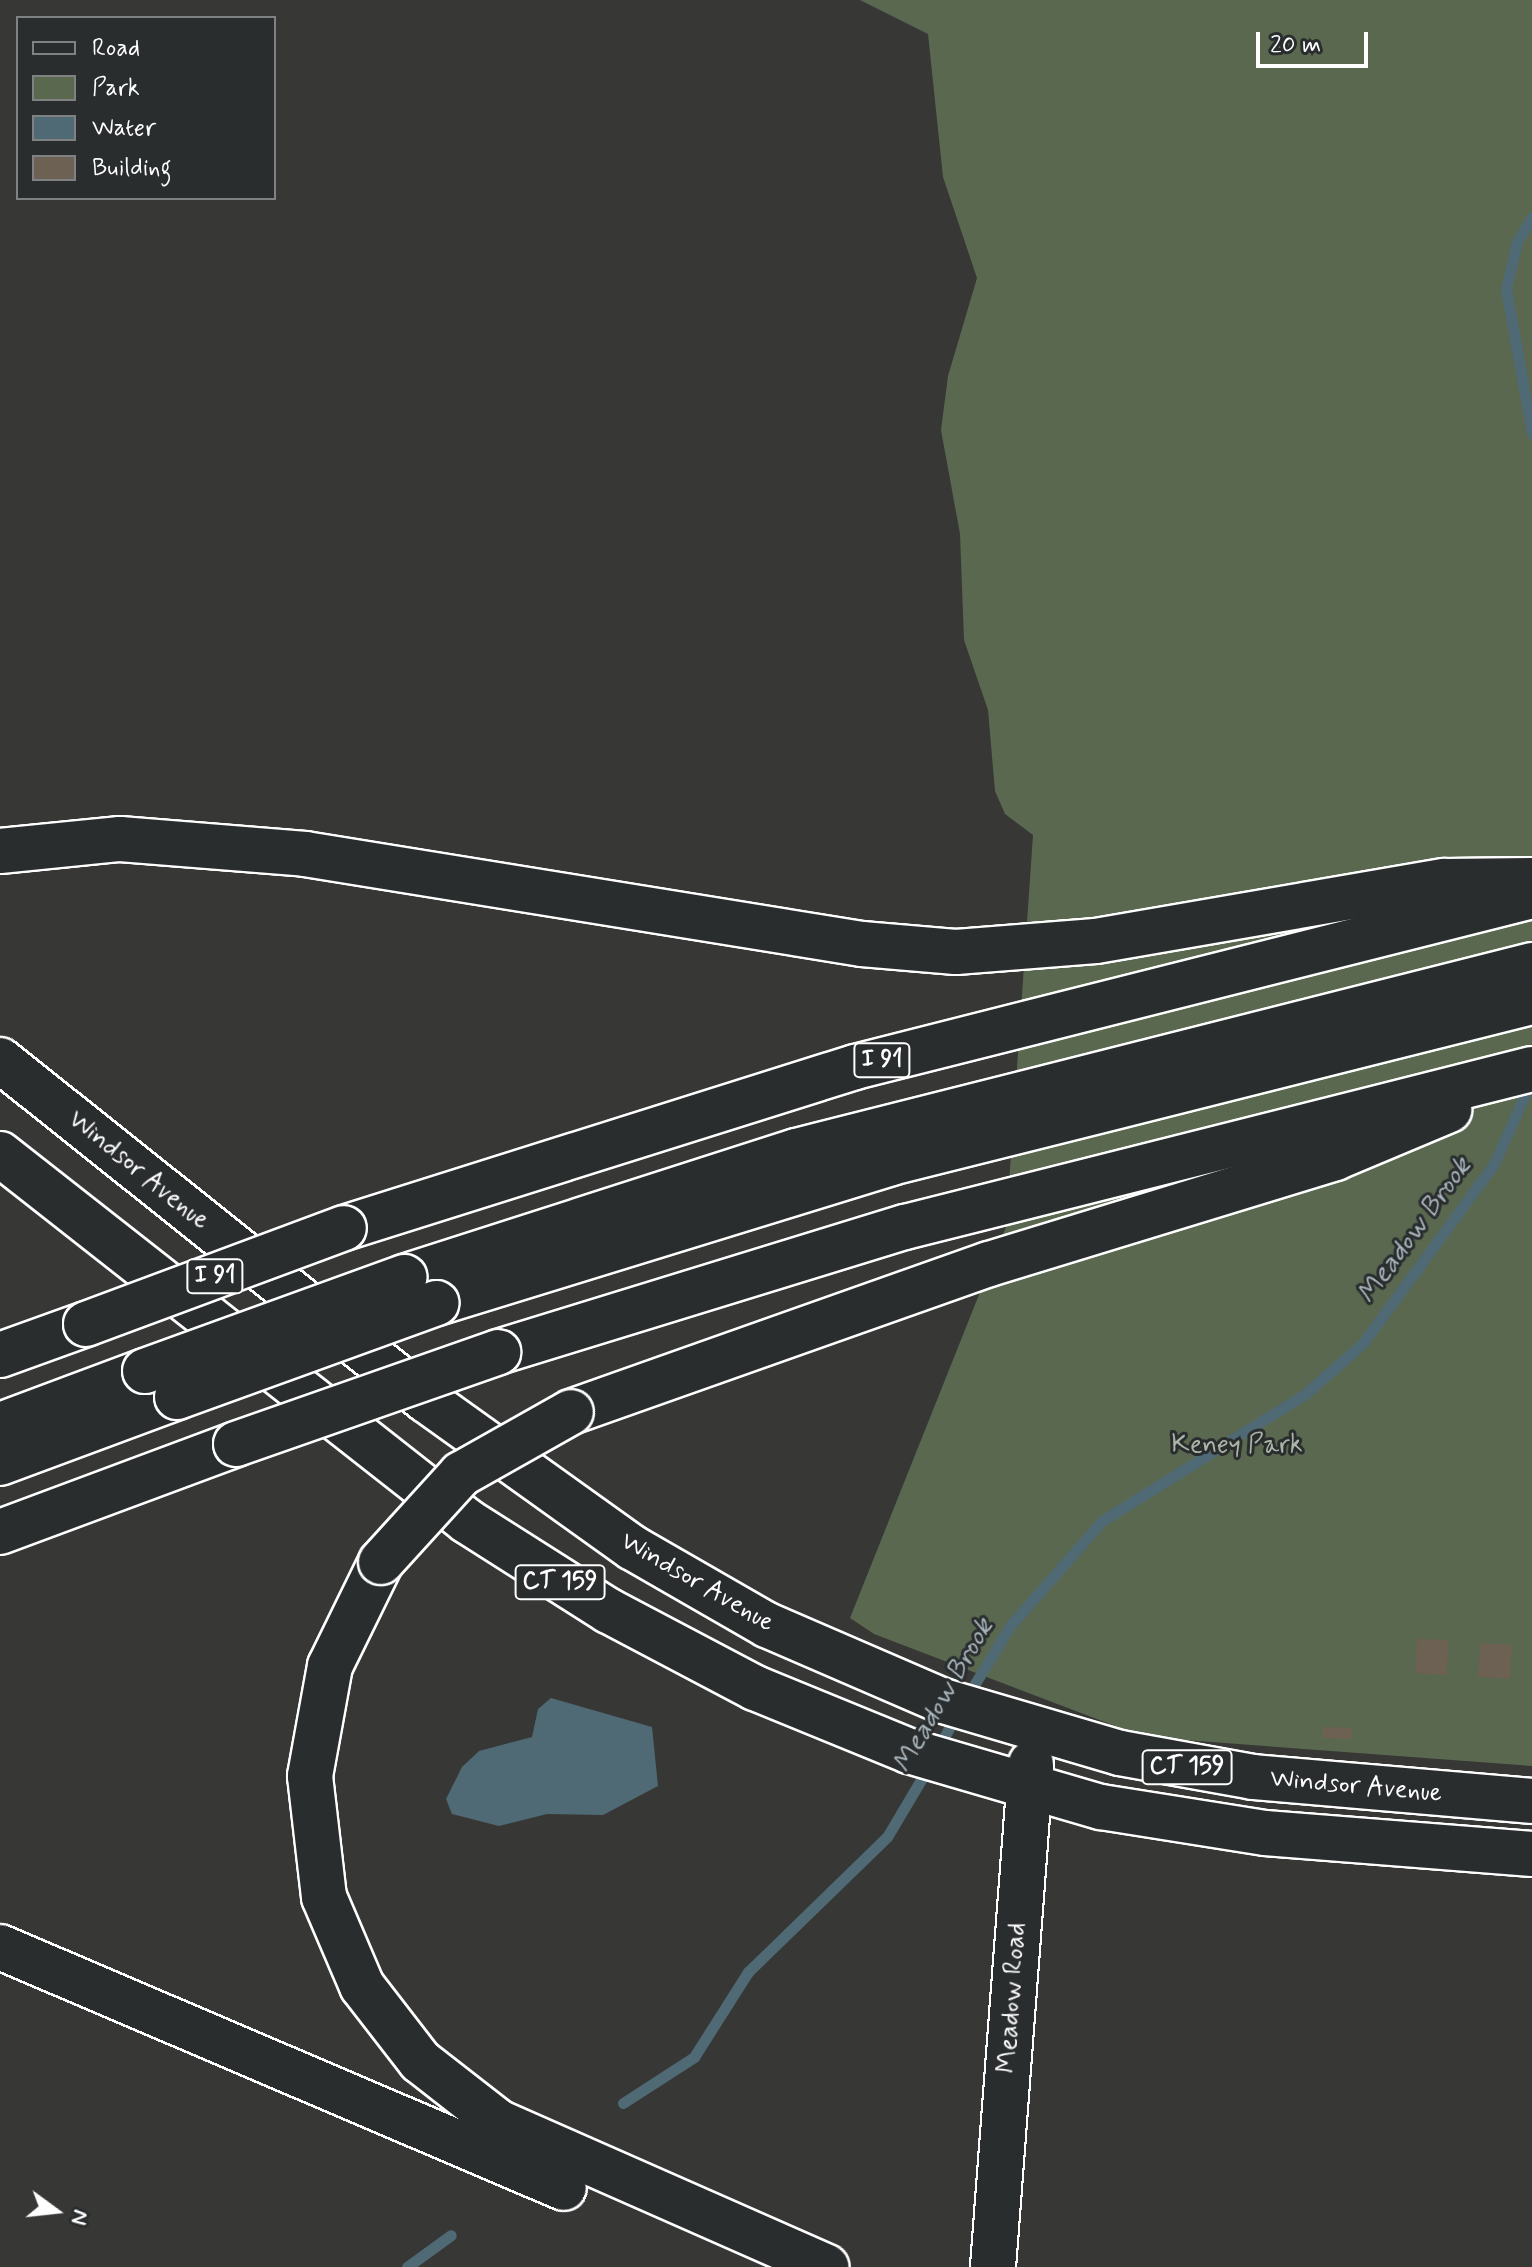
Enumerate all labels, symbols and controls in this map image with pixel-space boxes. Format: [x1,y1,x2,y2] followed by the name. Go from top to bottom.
[16,16,276,200] legend
[1260,16,1372,66] scale bar
[1270,30,1321,61] text: 20 m
[92,33,140,64] text: Road
[92,73,140,104] text: Park
[92,113,156,144] text: Water
[92,153,172,184] text: Building
[852,1040,912,1080] road number: I 91
[59,1103,217,1239] street label: Windsor Avenue
[1351,1151,1479,1311] water label: Meadow Brook
[185,1256,245,1296] road number: I 91
[1173,1430,1301,1462] park label: Keney Park
[612,1525,782,1641] street label: Windsor Avenue
[514,1562,606,1602] road number: CT 159
[886,1613,1002,1779] water label: Meadow Brook
[1141,1747,1233,1787] road number: CT 159
[1266,1764,1446,1810] street label: Windsor Avenue
[992,1922,1034,2074] street label: Meadow Road
[16,2171,96,2251] north arrow
[64,2207,95,2228] text: N

